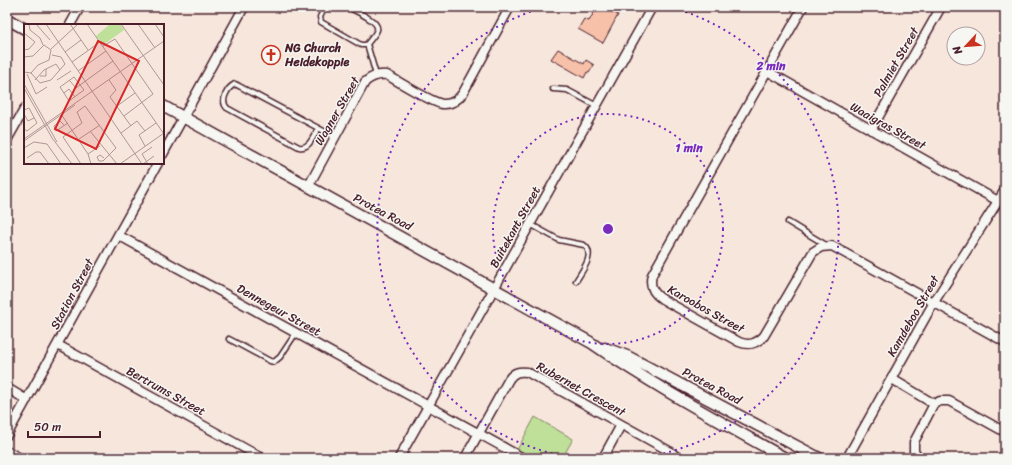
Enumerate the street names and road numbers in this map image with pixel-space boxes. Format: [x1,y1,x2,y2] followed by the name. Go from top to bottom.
[867,22,926,101] street label: Palmiet Street
[308,71,366,150] street label: Wagner Street
[846,96,931,157] street label: Waaigras Street
[483,182,547,272] street label: Buitekant Street
[349,187,418,238] street label: Protea Road
[44,253,101,334] street label: Station Street
[881,270,946,361] street label: Kamdeboo Street
[233,278,325,342] street label: Dennegeur Street
[663,279,750,340] street label: Karoobos Street
[532,355,631,423] street label: Rubernet Crescent
[122,360,210,422] street label: Bertrums Street
[678,361,747,412] street label: Protea Road

